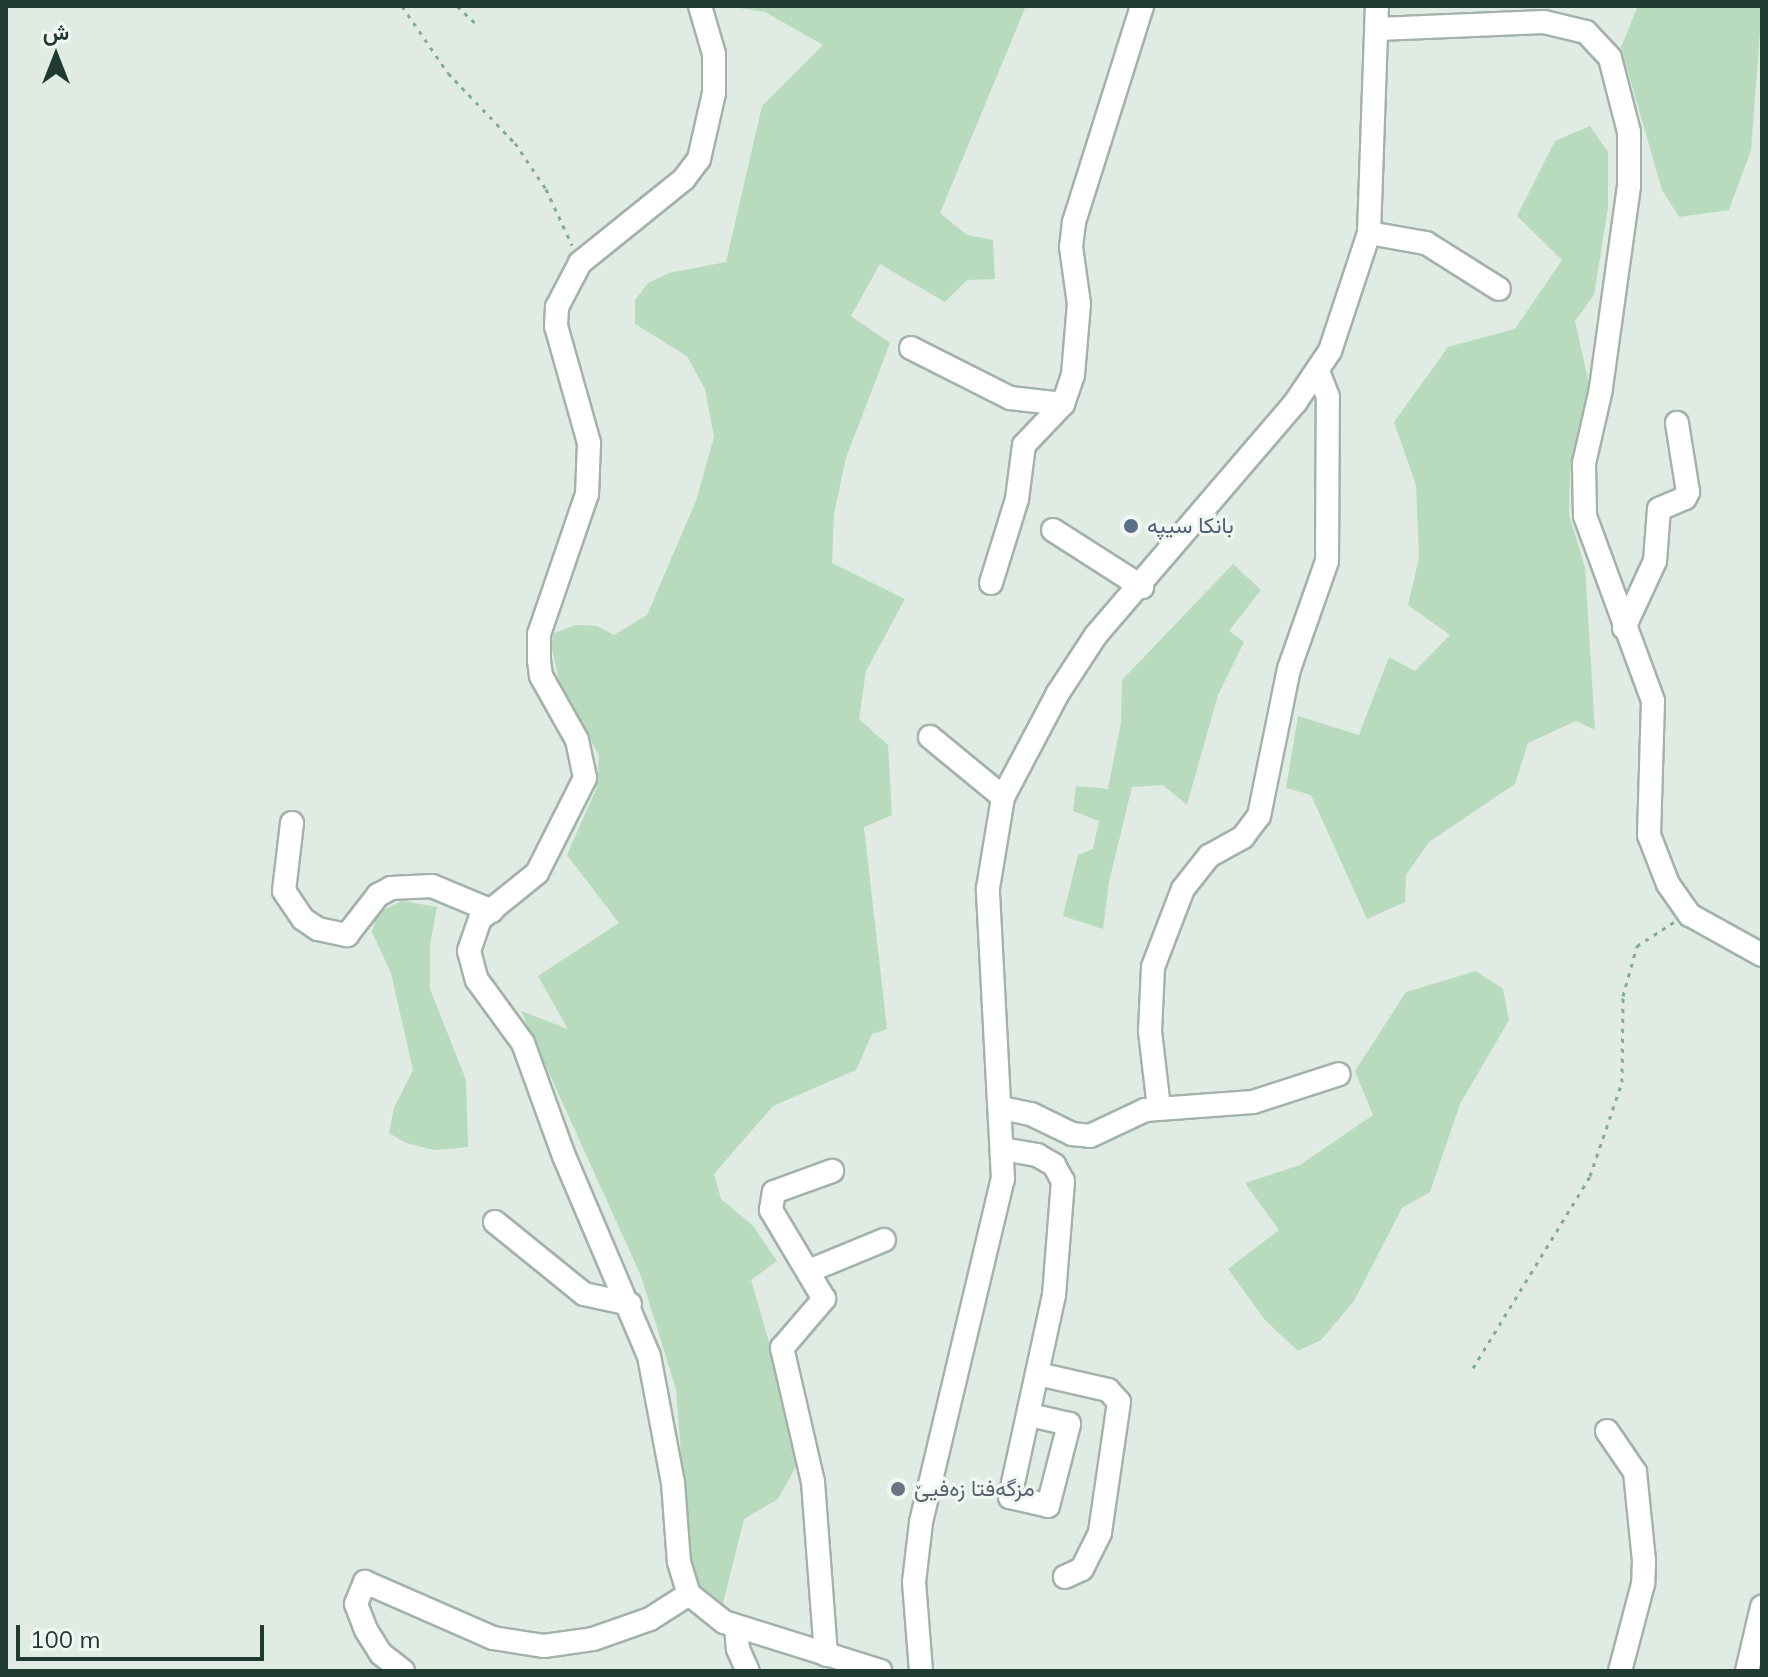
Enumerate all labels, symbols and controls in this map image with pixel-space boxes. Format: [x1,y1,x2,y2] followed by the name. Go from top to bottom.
[16,16,96,96] north arrow
[43,18,69,46] text: ش
[1147,513,1234,539] place label: بانکا سیپە
[1122,517,1140,535] marker: بانکا سیپە
[914,1476,1035,1502] place label: مزگەفتا زەفیێ
[889,1480,907,1498] marker: مزگەفتا زەفیێ
[20,1609,268,1659] scale bar
[30,1624,101,1654] text: 100 m

